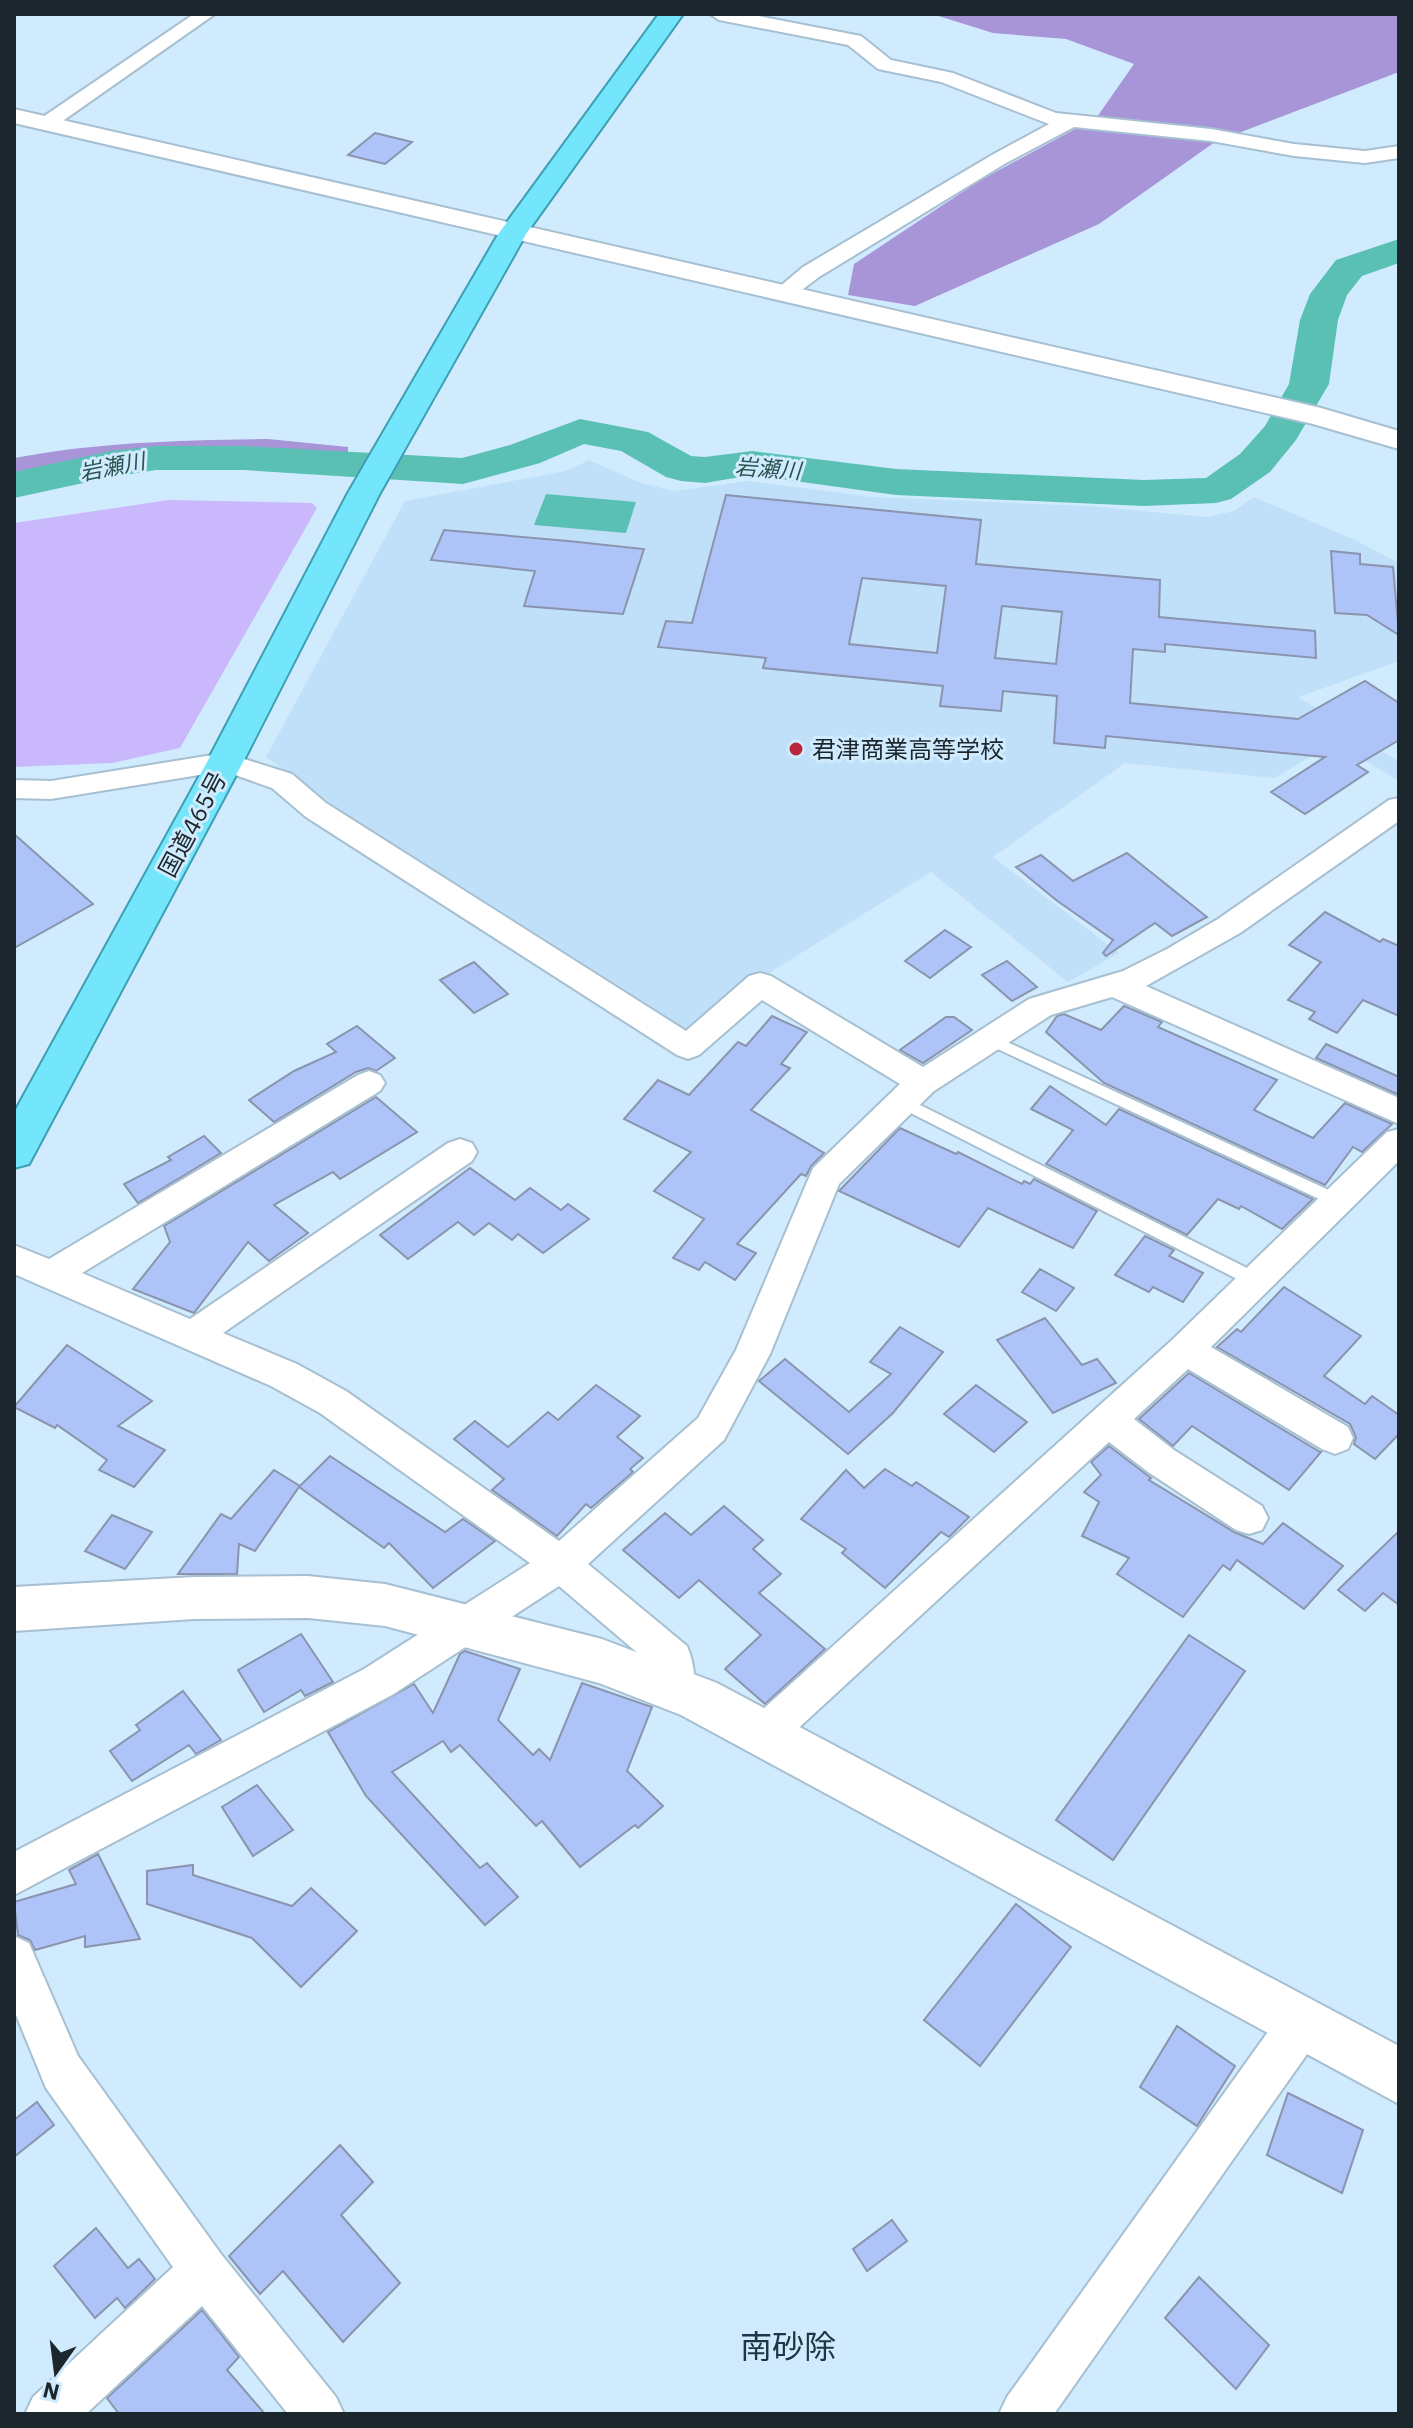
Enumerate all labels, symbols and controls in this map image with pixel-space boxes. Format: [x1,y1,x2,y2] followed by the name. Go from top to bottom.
[77,445,149,487] water label: 岩瀬川
[734,451,804,485] water label: 岩瀬川
[812,733,1004,765] place label: 君津商業高等学校
[787,740,805,758] marker: 君津商業高等学校
[151,766,233,882] street label: 国道465号
[740,2325,836,2367] district label: 南砂除
[16,2332,96,2412] north arrow
[40,2376,62,2408] text: N

